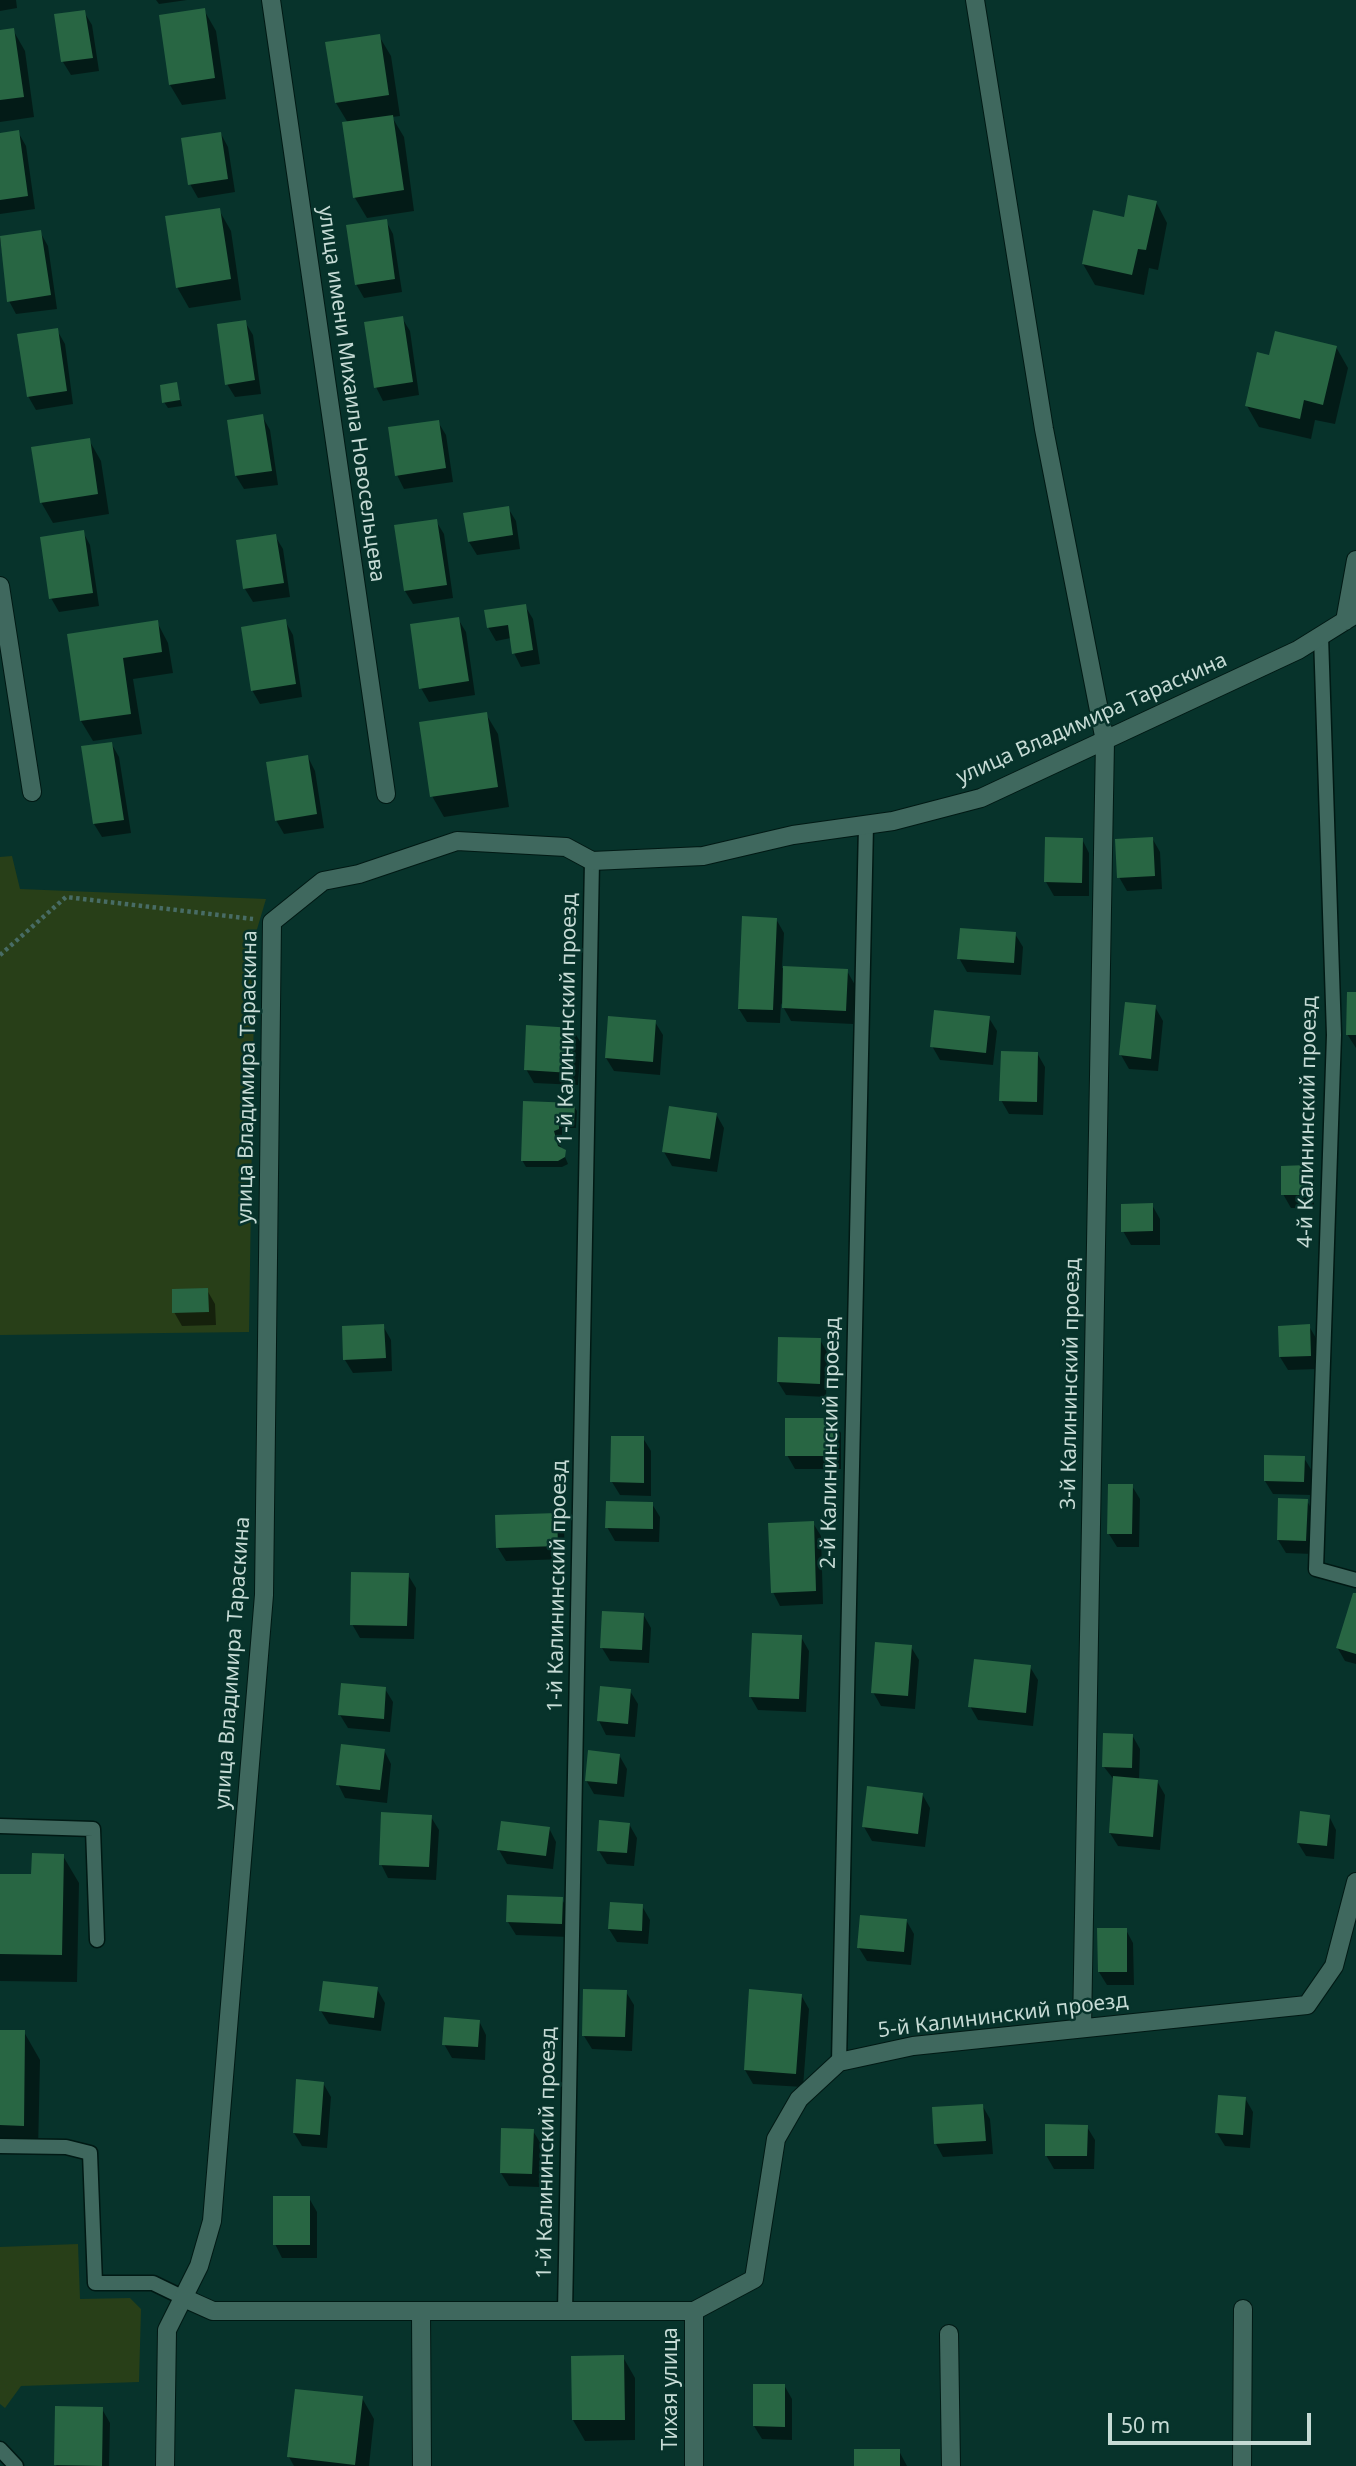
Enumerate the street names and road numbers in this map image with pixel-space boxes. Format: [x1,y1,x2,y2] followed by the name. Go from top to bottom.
[312,204,390,584] street label: улица имени Михаила Новосельцева
[953,648,1231,790] street label: улица Владимира Тараскина
[553,893,583,1145] street label: 1-й Калининский проезд
[233,930,263,1224] street label: улица Владимира Тараскина
[1293,996,1323,1248] street label: 4-й Калининский проезд
[1056,1258,1086,1510] street label: 3-й Калининский проезд
[816,1317,846,1569] street label: 2-й Калининский проезд
[543,1460,573,1712] street label: 1-й Калининский проезд
[210,1516,256,1810] street label: улица Владимира Тараскина
[877,1988,1129,2044] street label: 5-й Калининский проезд
[532,2027,562,2279] street label: 1-й Калининский проезд
[658,2327,684,2451] street label: Тихая улица

